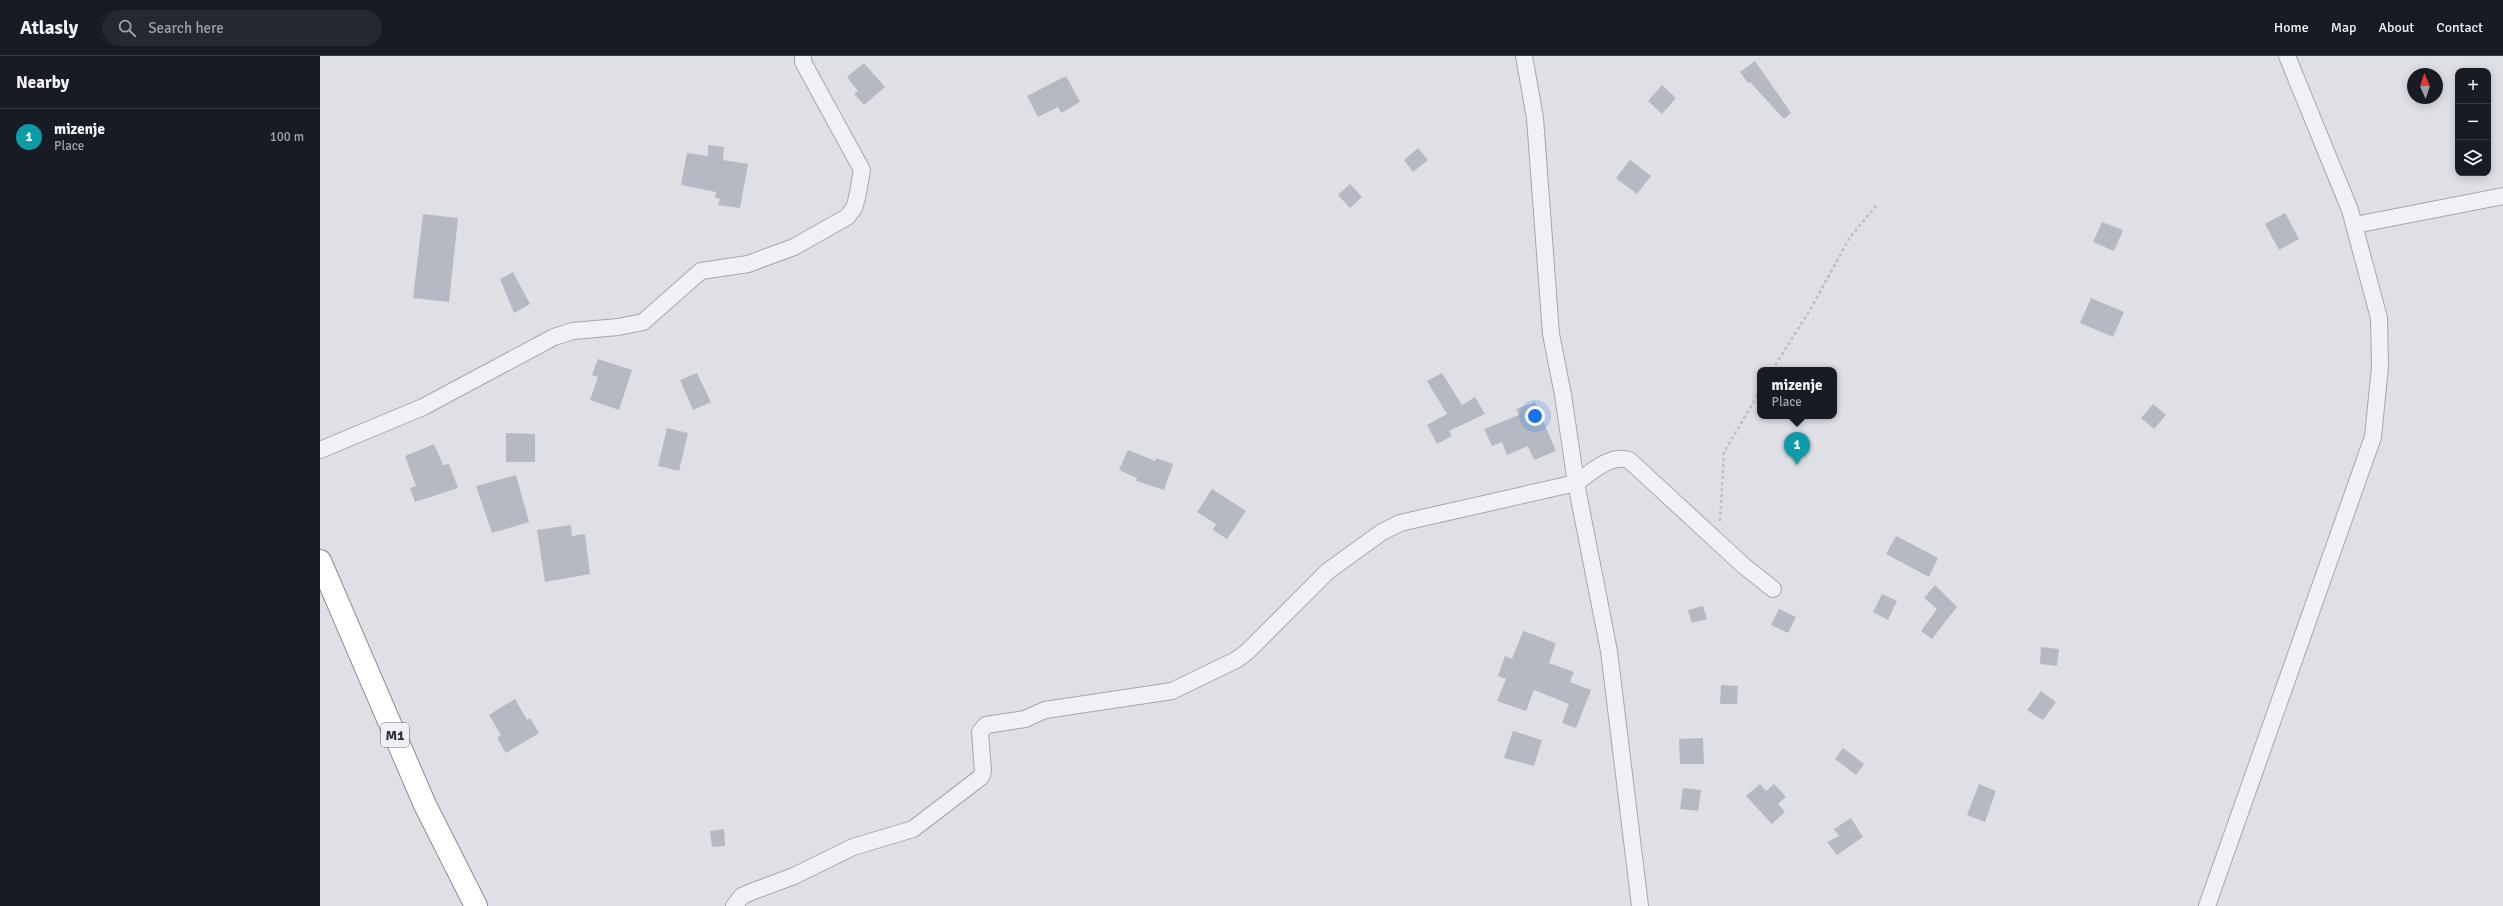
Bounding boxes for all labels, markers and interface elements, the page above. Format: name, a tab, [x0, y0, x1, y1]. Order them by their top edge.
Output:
search box	[102, 10, 382, 46]
text: Atlasly	[20, 16, 78, 40]
icon: search	[116, 17, 138, 39]
text: Search here	[148, 19, 224, 37]
text: Home	[2274, 19, 2309, 36]
text: Map	[2331, 19, 2356, 36]
text: About	[2378, 19, 2414, 36]
text: Contact	[2436, 19, 2483, 36]
north arrow	[2407, 68, 2443, 104]
map controls	[2455, 68, 2491, 176]
button: +	[2455, 68, 2491, 104]
text: Nearby	[16, 72, 69, 93]
button: −	[2455, 104, 2491, 140]
text: mizenje	[54, 120, 105, 138]
text: 1	[25, 129, 33, 145]
text: 100 m	[270, 129, 304, 145]
text: Place	[54, 138, 84, 154]
button: layers	[2455, 140, 2491, 176]
popup	[1757, 367, 1837, 419]
text: mizenje	[1772, 376, 1822, 394]
text: Place	[1772, 394, 1802, 410]
your location	[1525, 406, 1545, 426]
pin: 1	[1784, 432, 1810, 465]
road number: M1	[381, 723, 409, 747]

